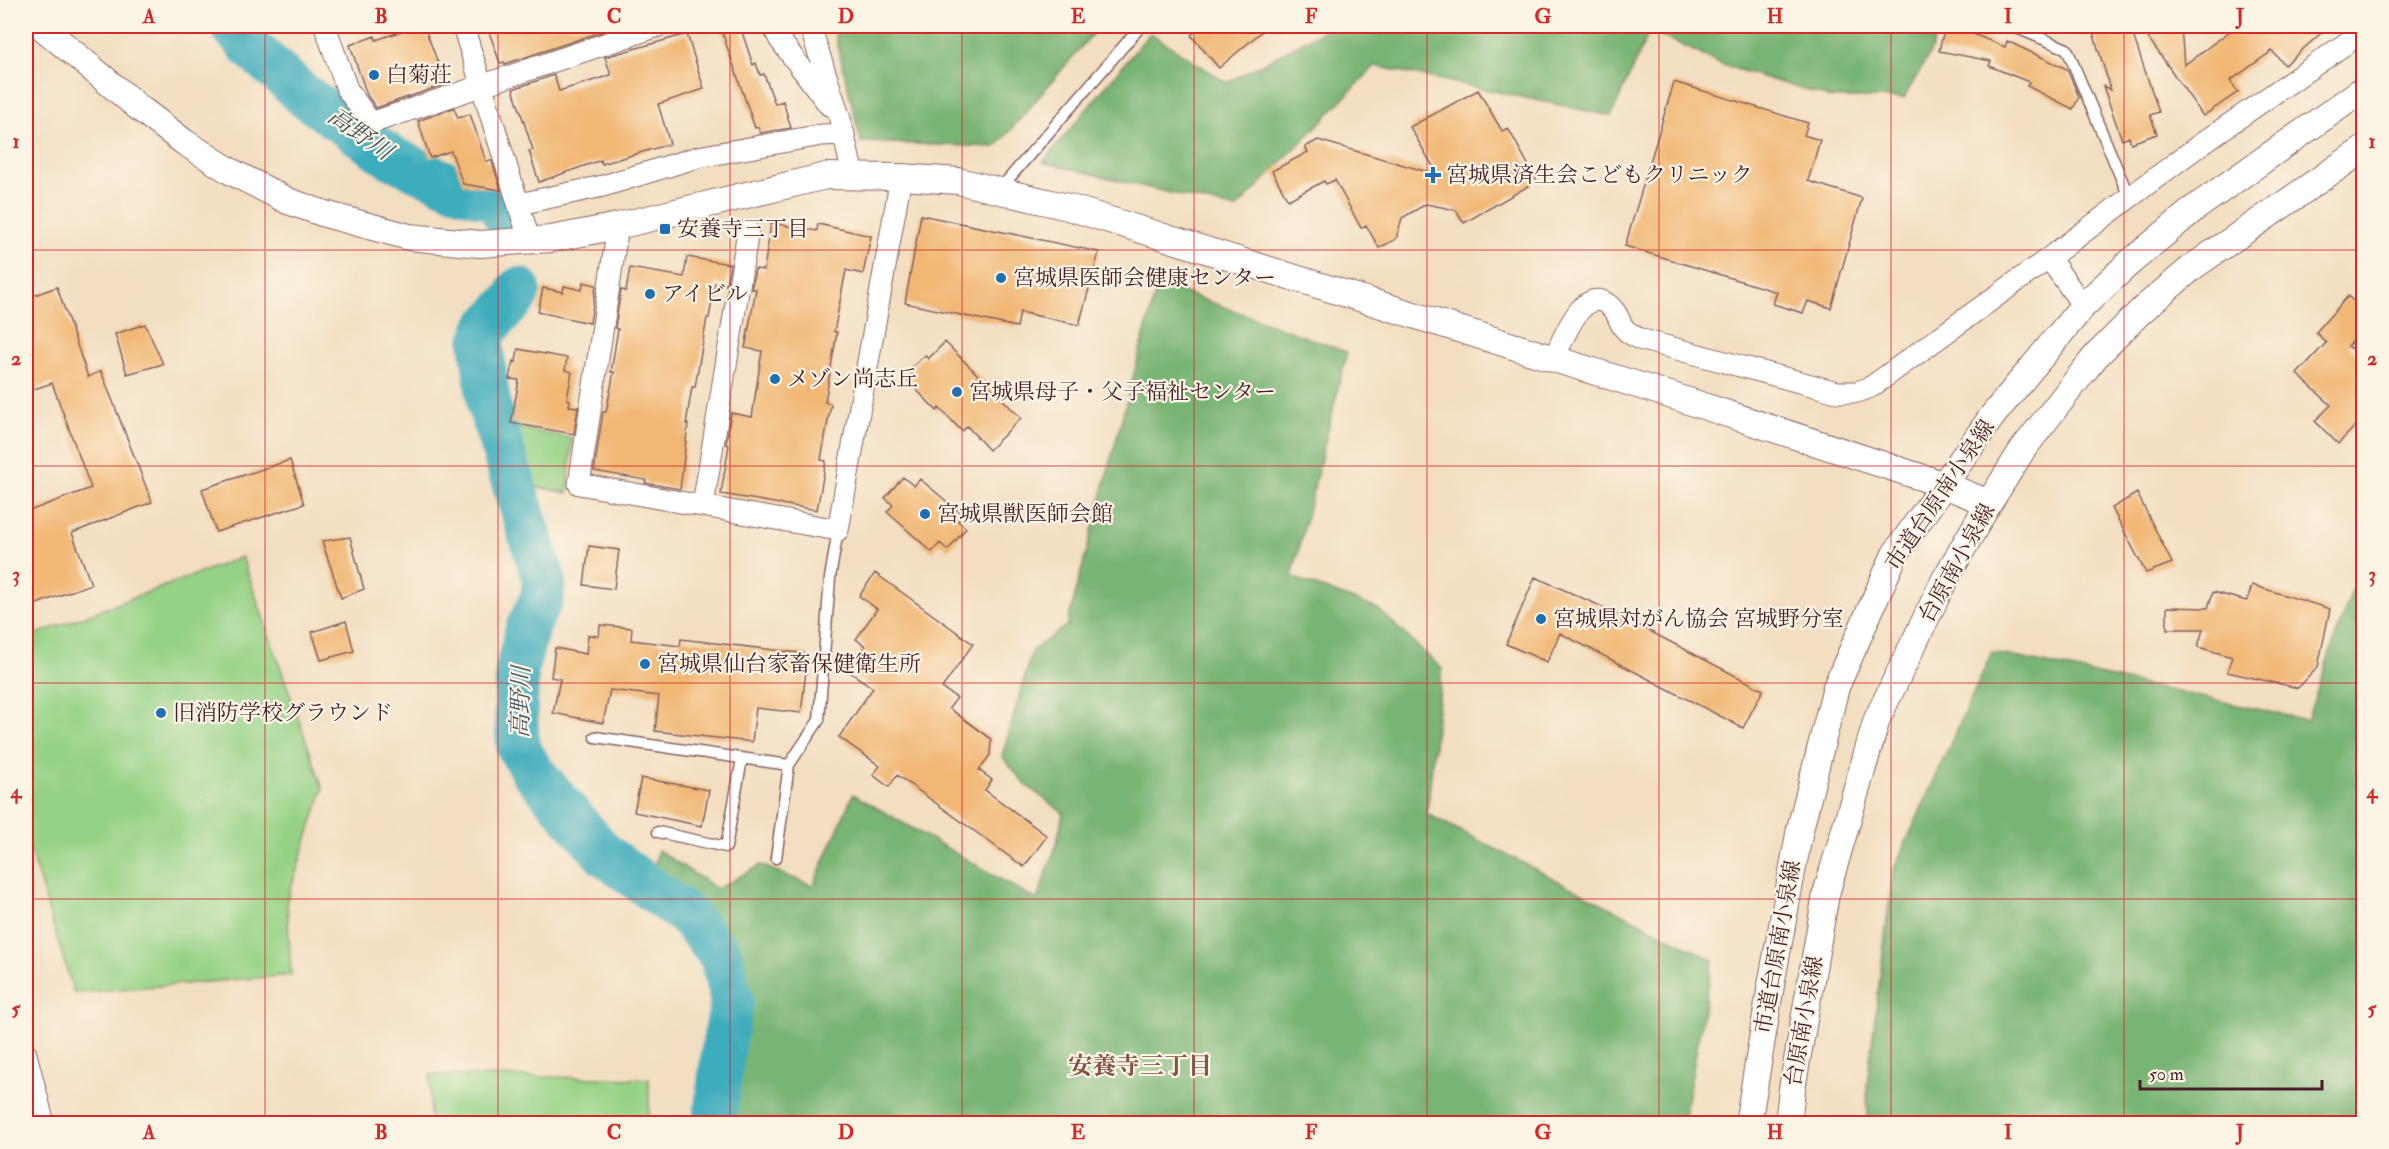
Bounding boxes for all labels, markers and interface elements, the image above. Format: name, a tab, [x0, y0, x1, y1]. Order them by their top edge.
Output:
text: A	[142, 4, 156, 29]
text: B	[374, 4, 388, 29]
text: C	[607, 4, 621, 29]
text: D	[838, 4, 854, 29]
text: E	[1071, 4, 1086, 29]
text: F	[1305, 4, 1318, 29]
text: G	[1535, 4, 1552, 29]
text: H	[1767, 4, 1783, 29]
text: I	[2004, 4, 2012, 29]
text: J	[2235, 4, 2244, 29]
place label: 白菊荘	[386, 61, 452, 89]
marker: 白菊荘	[367, 68, 381, 82]
water label: 高野川	[322, 101, 401, 169]
text: 1	[12, 129, 20, 154]
text: 1	[2368, 129, 2376, 154]
place label: 宮城県済生会こどもクリニック	[1446, 161, 1753, 189]
marker: 宮城県済生会こどもクリニック	[1424, 166, 1442, 184]
place label: 安養寺三丁目	[677, 215, 809, 243]
marker: 安養寺三丁目	[658, 222, 672, 236]
place label: 宮城県医師会健康センター	[1013, 264, 1276, 292]
marker: 宮城県医師会健康センター	[994, 271, 1008, 285]
place label: アイビル	[662, 280, 748, 308]
marker: アイビル	[643, 287, 657, 301]
text: 2	[11, 346, 21, 371]
text: 2	[2367, 346, 2377, 371]
place label: メゾン尚志丘	[787, 365, 918, 393]
marker: メゾン尚志丘	[768, 372, 782, 386]
place label: 宮城県母子・父子福祉センター	[969, 378, 1276, 406]
marker: 宮城県母子・父子福祉センター	[950, 385, 964, 399]
street label: 市道台原南小泉線	[1880, 415, 2000, 575]
street label: 台原南小泉線	[1913, 499, 2001, 627]
place label: 宮城県獣医師会館	[937, 500, 1113, 528]
marker: 宮城県獣医師会館	[918, 507, 932, 521]
text: 3	[12, 562, 20, 587]
text: 3	[2368, 562, 2376, 587]
place label: 宮城県対がん協会 宮城野分室	[1553, 605, 1844, 633]
marker: 宮城県対がん協会 宮城野分室	[1534, 612, 1548, 626]
place label: 宮城県仙台家畜保健衛生所	[657, 650, 921, 678]
marker: 宮城県仙台家畜保健衛生所	[638, 657, 652, 671]
water label: 高野川	[505, 663, 537, 738]
place label: 旧消防学校グラウンド	[173, 699, 393, 727]
marker: 旧消防学校グラウンド	[154, 706, 168, 720]
text: 4	[10, 779, 23, 804]
text: 4	[2366, 779, 2379, 804]
street label: 市道台原南小泉線	[1750, 858, 1806, 1036]
street label: 台原南小泉線	[1780, 954, 1828, 1088]
text: 5	[12, 996, 22, 1021]
text: 5	[2368, 996, 2378, 1021]
district label: 安養寺三丁目	[1068, 1051, 1212, 1082]
scale bar	[2140, 1053, 2322, 1091]
text: 50 m	[2149, 1063, 2184, 1086]
text: A	[142, 1120, 156, 1145]
text: B	[374, 1120, 388, 1145]
text: C	[607, 1120, 621, 1145]
text: D	[838, 1120, 854, 1145]
text: E	[1071, 1120, 1086, 1145]
text: F	[1305, 1120, 1318, 1145]
text: G	[1535, 1120, 1552, 1145]
text: H	[1767, 1120, 1783, 1145]
text: I	[2004, 1120, 2012, 1145]
text: J	[2235, 1120, 2244, 1145]

